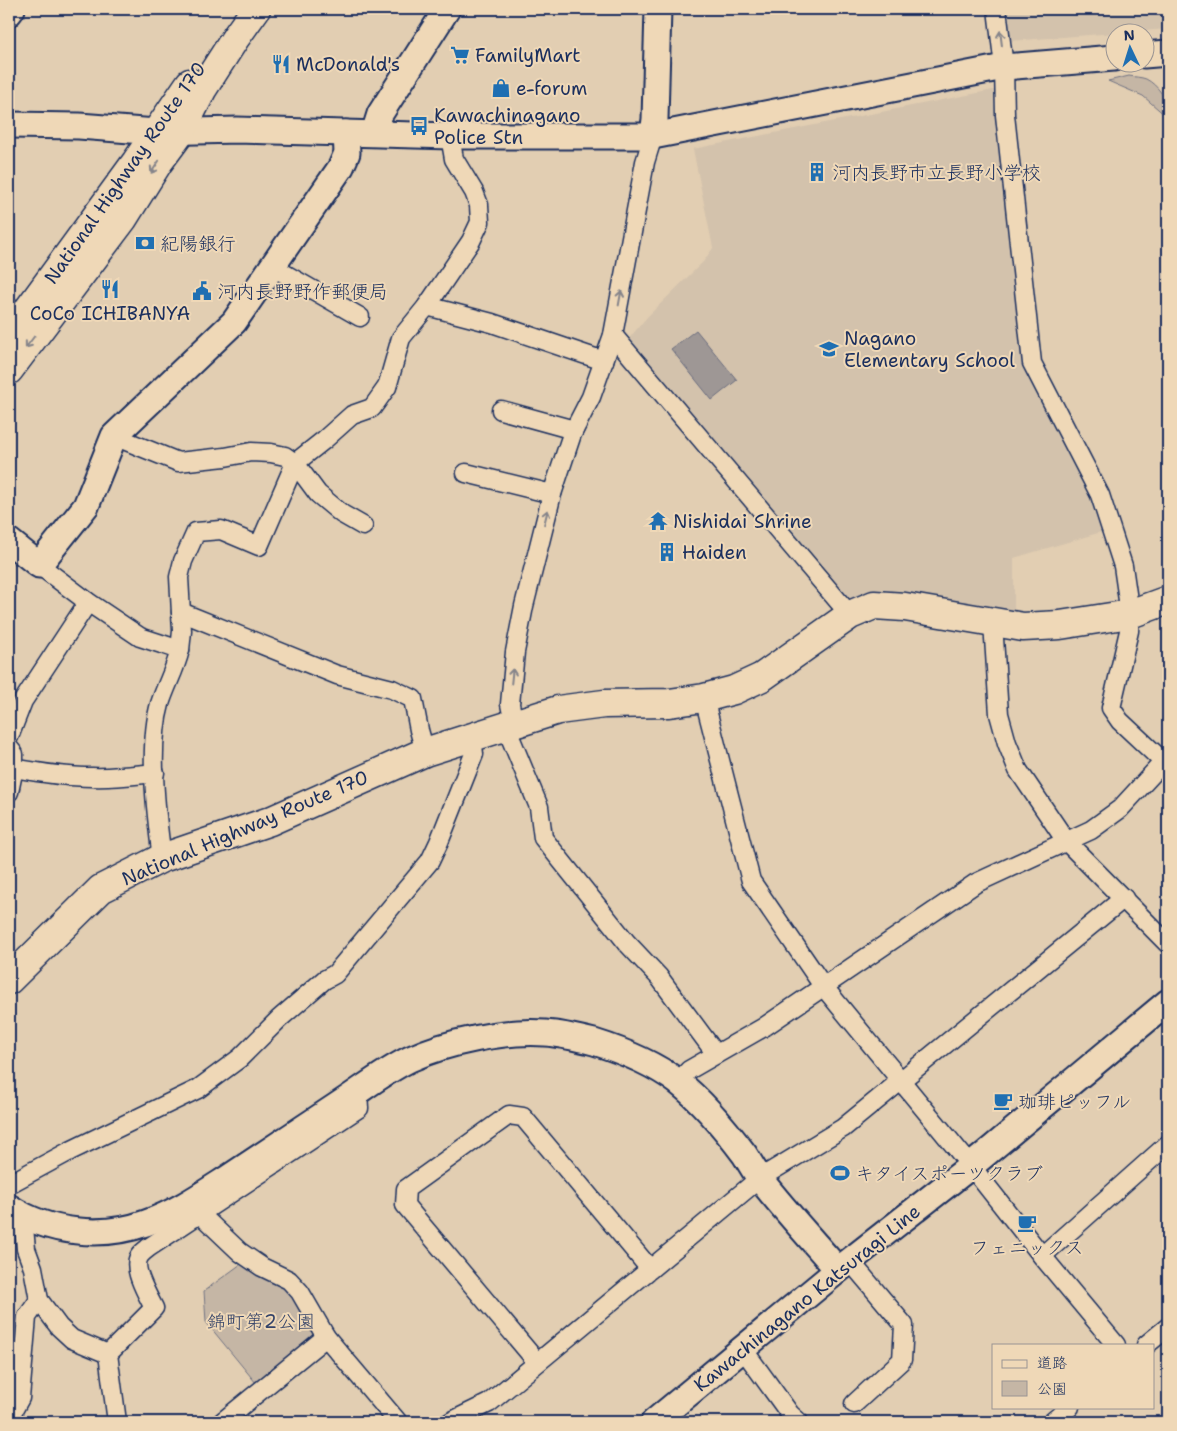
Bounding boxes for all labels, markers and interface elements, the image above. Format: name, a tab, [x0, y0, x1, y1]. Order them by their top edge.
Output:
north arrow	[1104, 22, 1154, 72]
text: N	[1123, 26, 1135, 44]
one-way arrow	[996, 30, 1006, 46]
place label: FamilyMart	[475, 43, 581, 68]
supermarket icon: FamilyMart	[449, 44, 471, 66]
place label: McDonald's	[296, 52, 400, 77]
restaurant icon: McDonald's	[270, 53, 292, 75]
street label: National Highway Route 170	[39, 57, 211, 289]
place label: e-forum	[516, 76, 587, 101]
shop icon: e-forum	[490, 77, 512, 99]
place label: Kawachinagano Police Stn	[434, 103, 581, 150]
bus stop icon: Kawachinagano Police Stn	[408, 115, 430, 137]
one-way arrow	[150, 160, 160, 174]
place label: 河内長野市立長野小学校	[832, 160, 1041, 185]
building icon: 河内長野市立長野小学校	[806, 161, 828, 183]
place label: 紀陽銀行	[160, 231, 236, 256]
bank icon: 紀陽銀行	[134, 232, 156, 254]
restaurant icon: CoCo ICHIBANYA	[99, 278, 121, 300]
place label: 河内長野野作郵便局	[217, 279, 388, 304]
public building icon: 河内長野野作郵便局	[191, 280, 213, 302]
one-way arrow	[616, 290, 625, 306]
place label: CoCo ICHIBANYA	[30, 301, 190, 326]
place label: Nagano Elementary School	[844, 326, 1015, 373]
one-way arrow	[25, 335, 35, 349]
school or university icon: Nagano Elementary School	[818, 338, 840, 360]
place label: Nishidai Shrine	[673, 509, 812, 534]
one-way arrow	[542, 510, 551, 526]
temple icon: Nishidai Shrine	[647, 510, 669, 532]
place label: Haiden	[682, 540, 747, 565]
building icon: Haiden	[656, 541, 678, 563]
one-way arrow	[507, 668, 517, 684]
street label: National Highway Route 170	[118, 765, 372, 891]
place label: 珈琲ピッフル	[1018, 1089, 1131, 1114]
cafe icon: 珈琲ピッフル	[992, 1090, 1014, 1112]
place label: キタイスポーツクラブ	[855, 1161, 1043, 1186]
sports icon: キタイスポーツクラブ	[829, 1162, 851, 1184]
street label: Kawachinagano Katsuragi Line	[689, 1199, 925, 1397]
cafe icon: フェニックス	[1016, 1212, 1038, 1234]
place label: フェニックス	[970, 1235, 1084, 1260]
park label: 錦町第2公園	[207, 1309, 315, 1334]
legend	[992, 1344, 1154, 1408]
text: 道路	[1037, 1353, 1067, 1373]
text: 公園	[1037, 1379, 1067, 1399]

